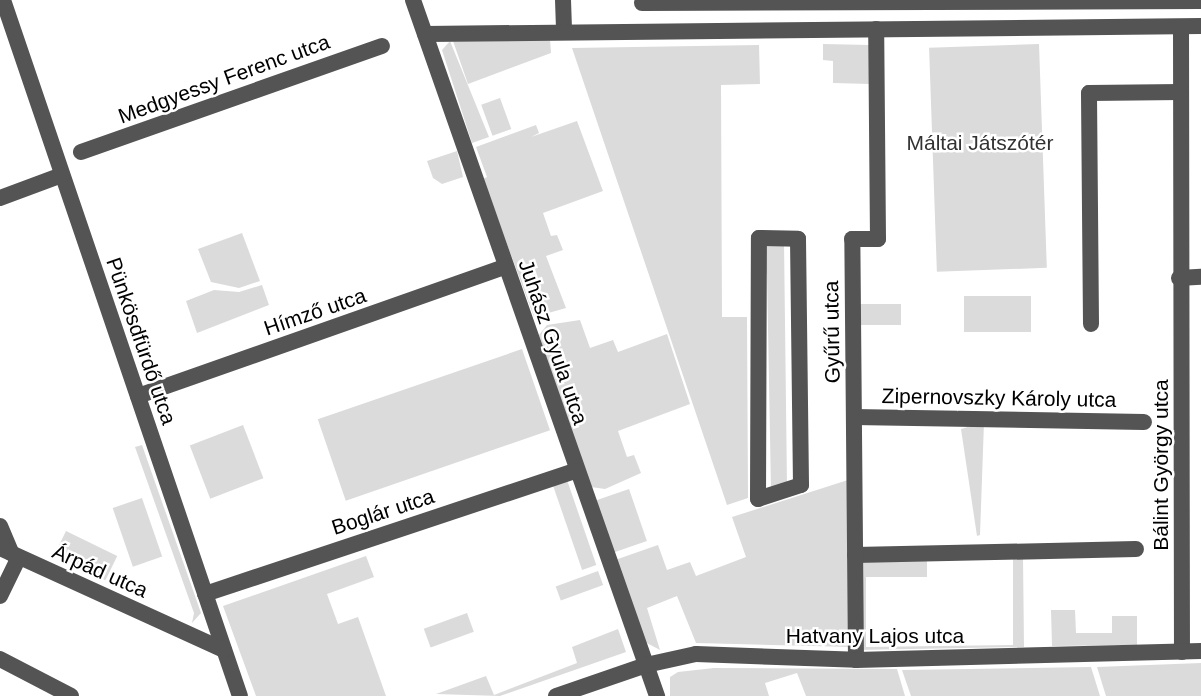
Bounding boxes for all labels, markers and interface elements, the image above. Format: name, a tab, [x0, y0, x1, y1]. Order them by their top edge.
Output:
street label: Medgyessy Ferenc utca	[115, 29, 333, 129]
park label: Máltai Játszótér	[906, 130, 1054, 156]
street label: Pünkösdfürdő utca	[101, 254, 181, 428]
street label: Juhász Gyula utca	[513, 256, 593, 428]
street label: Gyűrű utca	[819, 280, 845, 384]
street label: Hímző utca	[261, 283, 369, 341]
street label: Bálint György utca	[1148, 379, 1174, 551]
street label: Zipernovszky Károly utca	[882, 383, 1116, 413]
street label: Boglár utca	[329, 484, 437, 540]
street label: Árpád utca	[48, 539, 152, 603]
street label: Hatvany Lajos utca	[786, 623, 964, 649]

